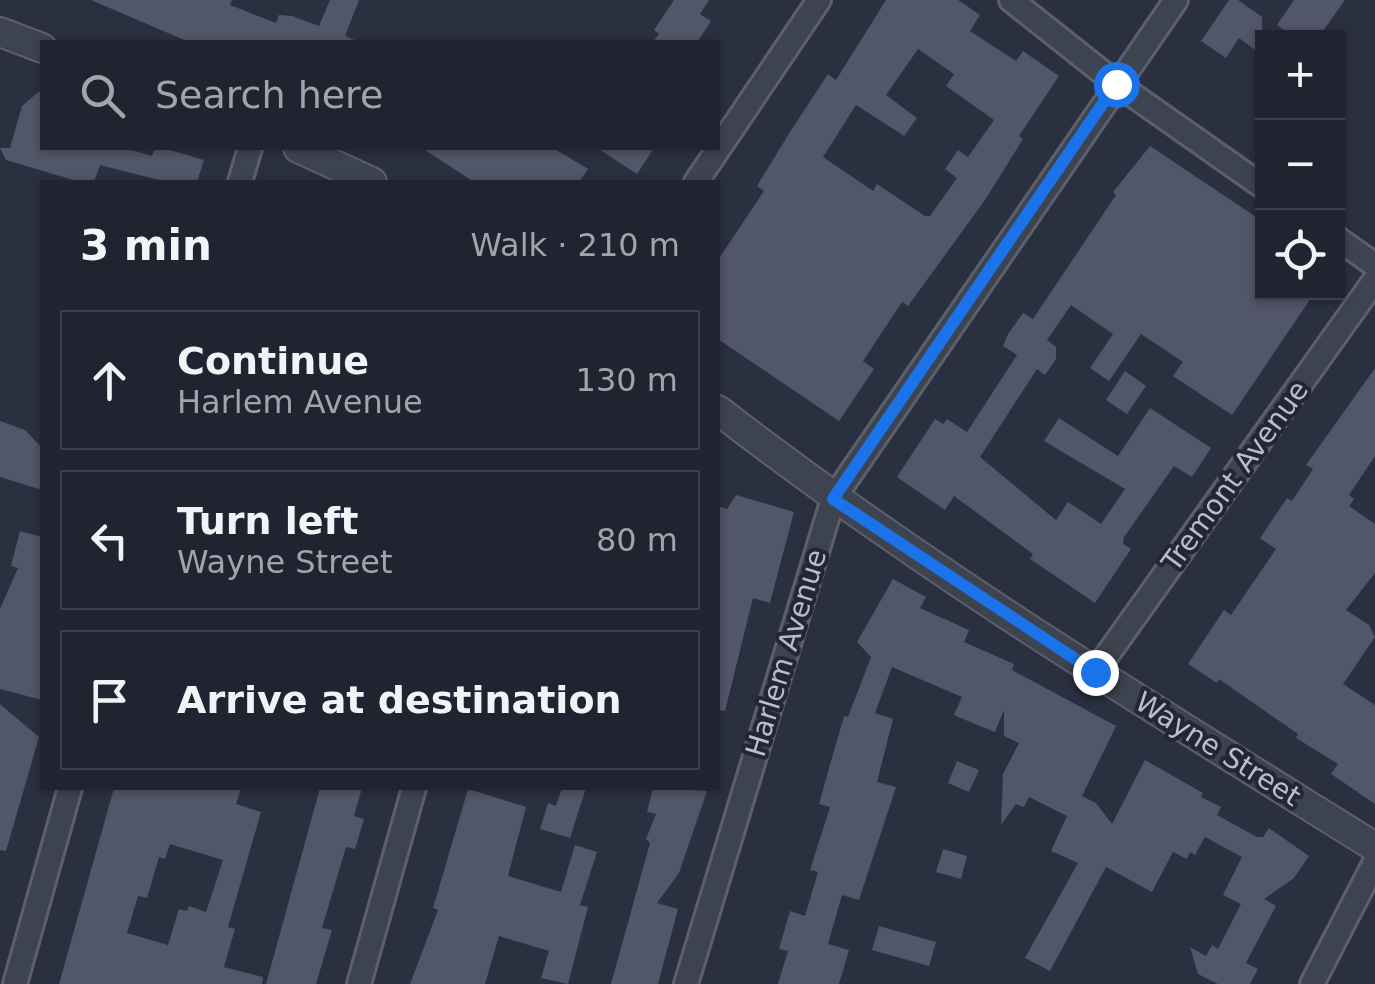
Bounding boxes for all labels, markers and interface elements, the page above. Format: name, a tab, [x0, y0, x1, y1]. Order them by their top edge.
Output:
map controls	[1255, 30, 1345, 300]
button: +	[1255, 30, 1345, 120]
search box	[40, 40, 720, 150]
route start	[1094, 62, 1140, 108]
icon: search	[75, 68, 130, 123]
text: Search here	[155, 73, 383, 117]
button: −	[1255, 120, 1345, 210]
button: locate	[1255, 210, 1345, 300]
text: 3 min	[80, 221, 212, 270]
text: Walk · 210 m	[470, 226, 680, 264]
text: Continue	[177, 339, 369, 383]
icon: ahead	[82, 353, 137, 408]
text: 130 m	[576, 361, 678, 399]
street label: Tremont Avenue	[1154, 374, 1315, 578]
text: Harlem Avenue	[177, 383, 423, 421]
text: Turn left	[177, 499, 358, 543]
icon: left	[82, 513, 137, 568]
text: 80 m	[596, 521, 678, 559]
text: Wayne Street	[177, 543, 393, 581]
street label: Harlem Avenue	[739, 545, 833, 761]
route end	[1073, 650, 1119, 696]
icon: arrive	[82, 673, 137, 728]
text: Arrive at destination	[177, 678, 622, 722]
street label: Wayne Street	[1129, 685, 1307, 813]

